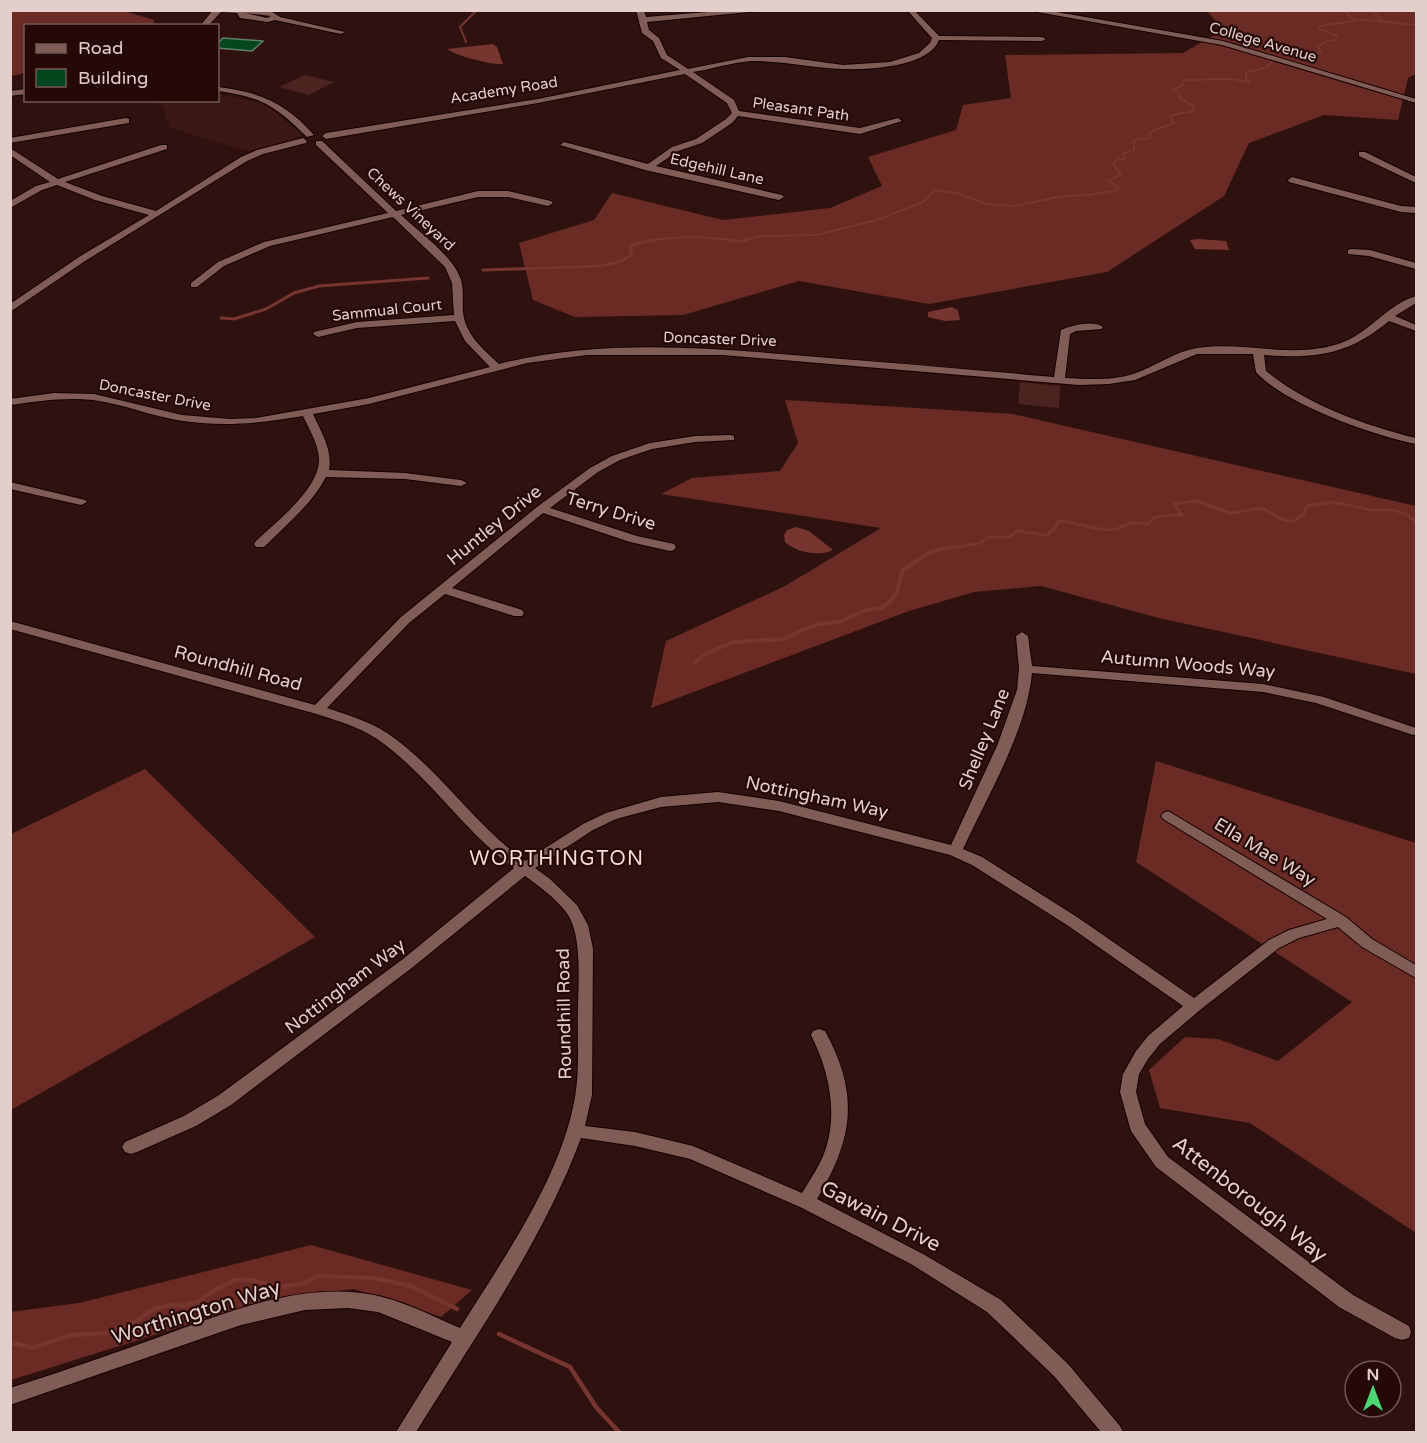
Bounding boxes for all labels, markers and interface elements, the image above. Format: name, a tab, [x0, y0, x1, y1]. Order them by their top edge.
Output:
street label: College Avenue	[1207, 18, 1319, 66]
legend	[24, 24, 219, 102]
text: Road	[78, 37, 123, 59]
text: Building	[78, 67, 148, 89]
street label: Academy Road	[449, 73, 559, 107]
street label: Pleasant Path	[751, 93, 851, 125]
street label: Edgehill Lane	[668, 149, 766, 189]
street label: Chews Vineyard	[363, 164, 459, 254]
street label: Sammual Court	[331, 295, 443, 325]
street label: Doncaster Drive	[663, 328, 777, 350]
street label: Doncaster Drive	[98, 375, 212, 415]
street label: Huntley Drive	[442, 480, 546, 570]
street label: Terry Drive	[564, 487, 658, 535]
street label: Roundhill Road	[172, 640, 304, 696]
street label: Autumn Woods Way	[1100, 645, 1277, 683]
street label: Shelley Lane	[954, 685, 1014, 793]
street label: Nottingham Way	[744, 771, 891, 823]
street label: Ella Mae Way	[1210, 813, 1320, 891]
district label: WORTHINGTON	[469, 847, 645, 871]
street label: Nottingham Way	[280, 933, 410, 1038]
street label: Roundhill Road	[552, 948, 576, 1080]
street label: Attenborough Way	[1167, 1131, 1332, 1268]
street label: Gawain Drive	[817, 1176, 945, 1257]
street label: Worthington Way	[109, 1275, 284, 1350]
north arrow	[1343, 1359, 1403, 1419]
text: N	[1367, 1365, 1379, 1385]

